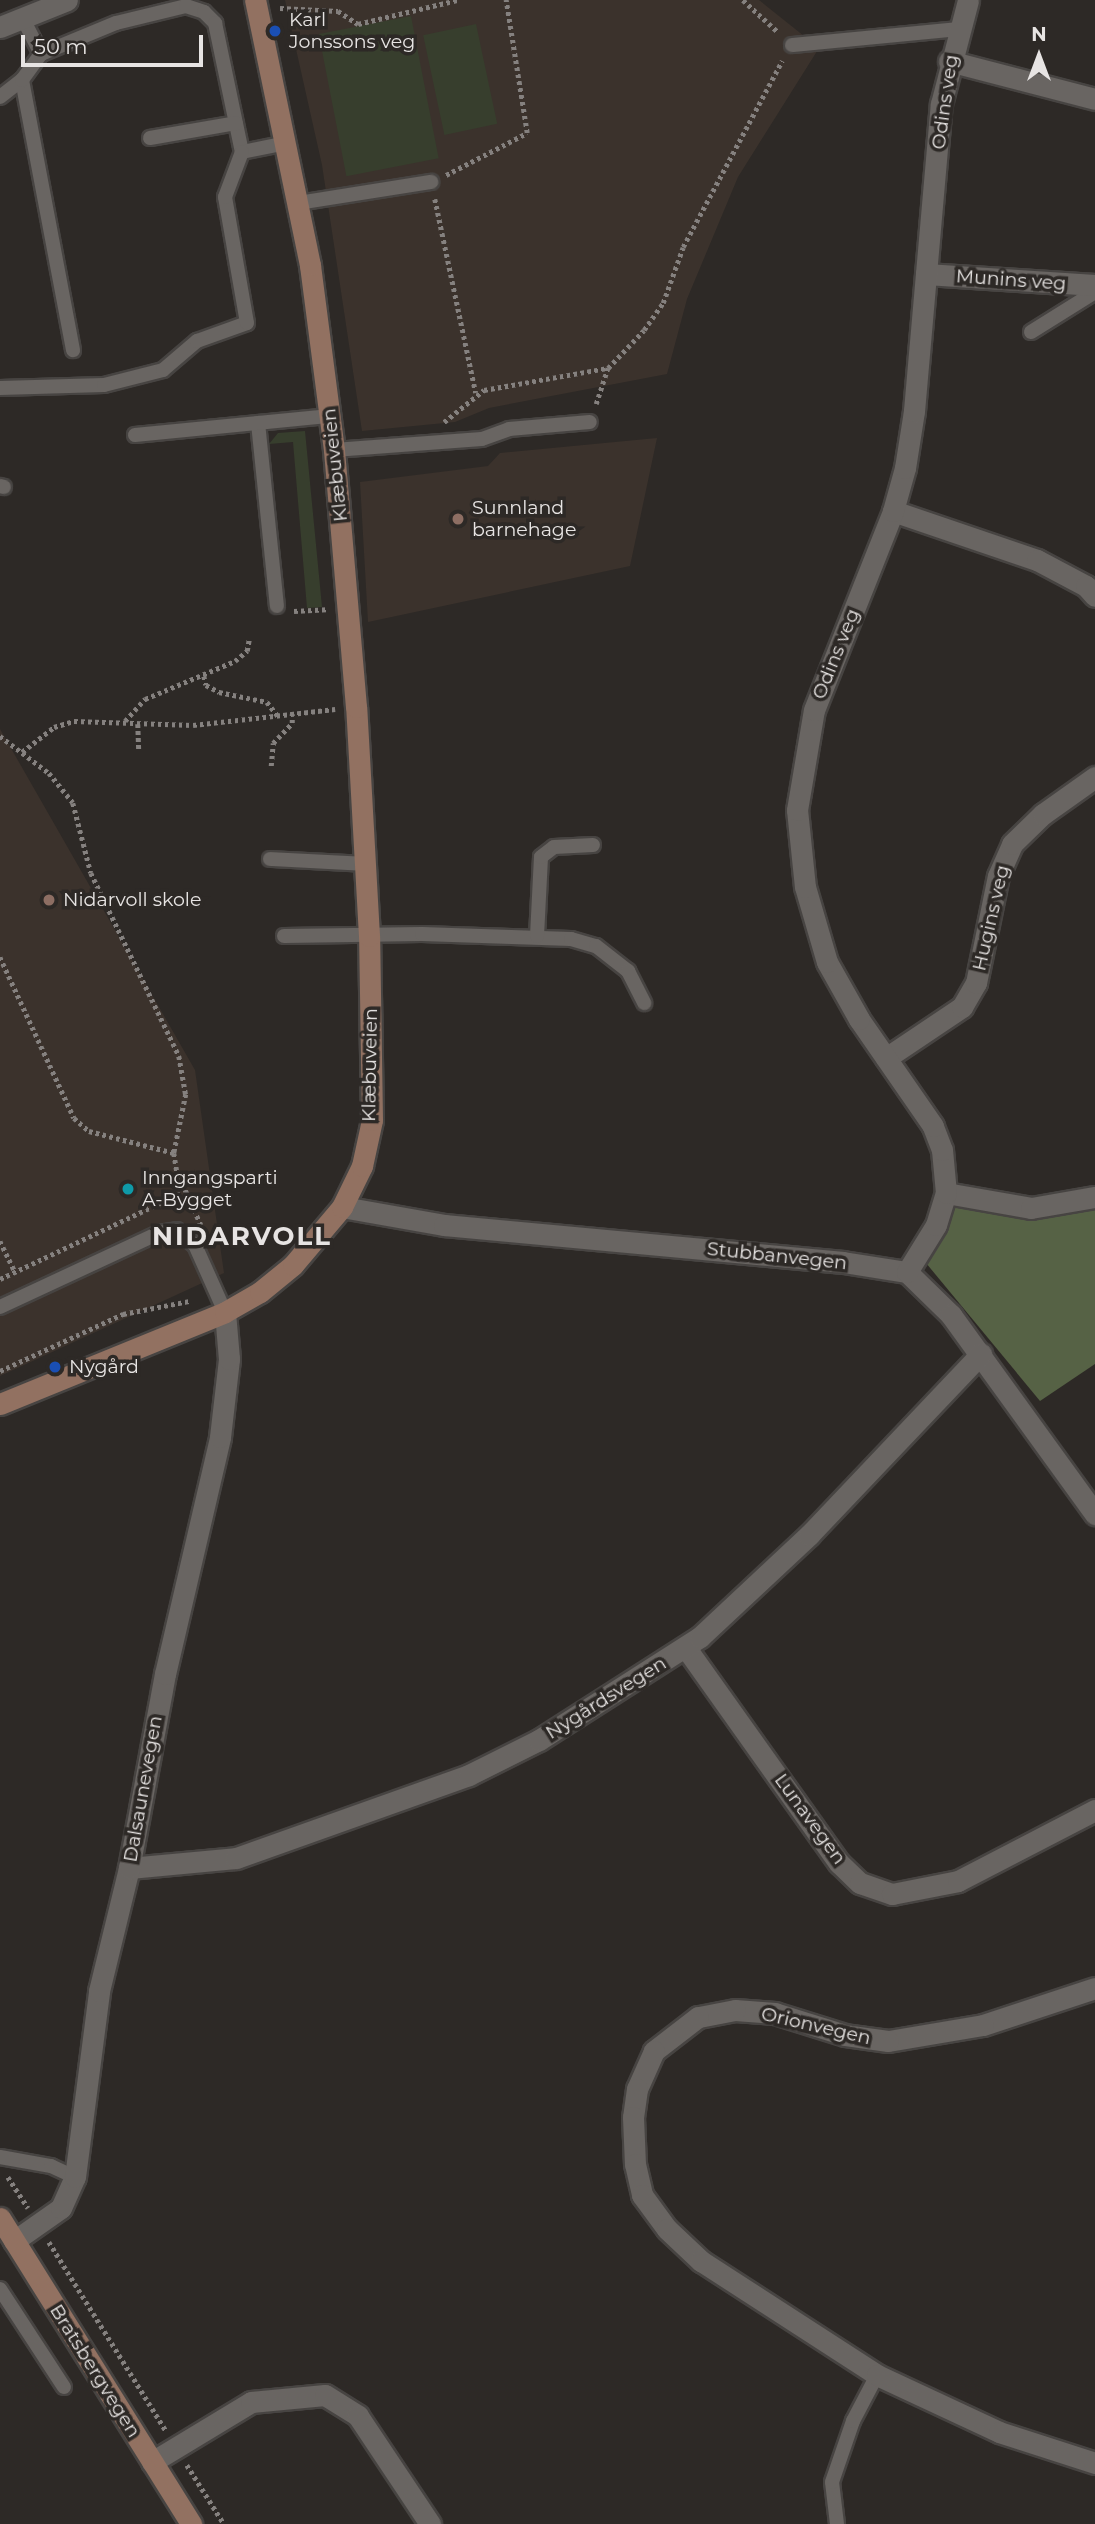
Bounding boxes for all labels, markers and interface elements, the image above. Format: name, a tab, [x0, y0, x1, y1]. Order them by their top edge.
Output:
place label: Karl Jonssons veg	[289, 9, 415, 53]
scale bar	[24, 21, 206, 65]
north arrow	[1004, 21, 1074, 91]
marker: Karl Jonssons veg	[267, 23, 283, 39]
text: N	[1031, 23, 1047, 46]
text: 50 m	[34, 34, 88, 59]
street label: Odins veg	[927, 53, 963, 151]
street label: Munins veg	[955, 265, 1067, 295]
street label: Klæbuveien	[318, 407, 352, 523]
place label: Sunnland barnehage	[472, 497, 576, 541]
marker: Sunnland barnehage	[450, 511, 466, 527]
street label: Odins veg	[808, 605, 864, 703]
street label: Hugins veg	[968, 863, 1014, 973]
place label: Nidarvoll skole	[63, 889, 201, 911]
marker: Nidarvoll skole	[41, 892, 57, 908]
street label: Klæbuveien	[358, 1008, 382, 1122]
place label: Inngangsparti A-Bygget	[142, 1167, 278, 1211]
marker: Inngangsparti A-Bygget	[120, 1181, 136, 1197]
district label: NIDARVOLL	[153, 1221, 331, 1253]
street label: Stubbanvegen	[706, 1237, 848, 1275]
place label: Nygård	[69, 1356, 139, 1378]
marker: Nygård	[47, 1359, 63, 1375]
street label: Nygårdsvegen	[542, 1652, 670, 1744]
street label: Dalsaunevegen	[119, 1714, 167, 1864]
street label: Lunavegen	[769, 1769, 851, 1869]
street label: Orionvegen	[759, 2002, 873, 2050]
street label: Bratsbergvegen	[45, 2300, 145, 2442]

